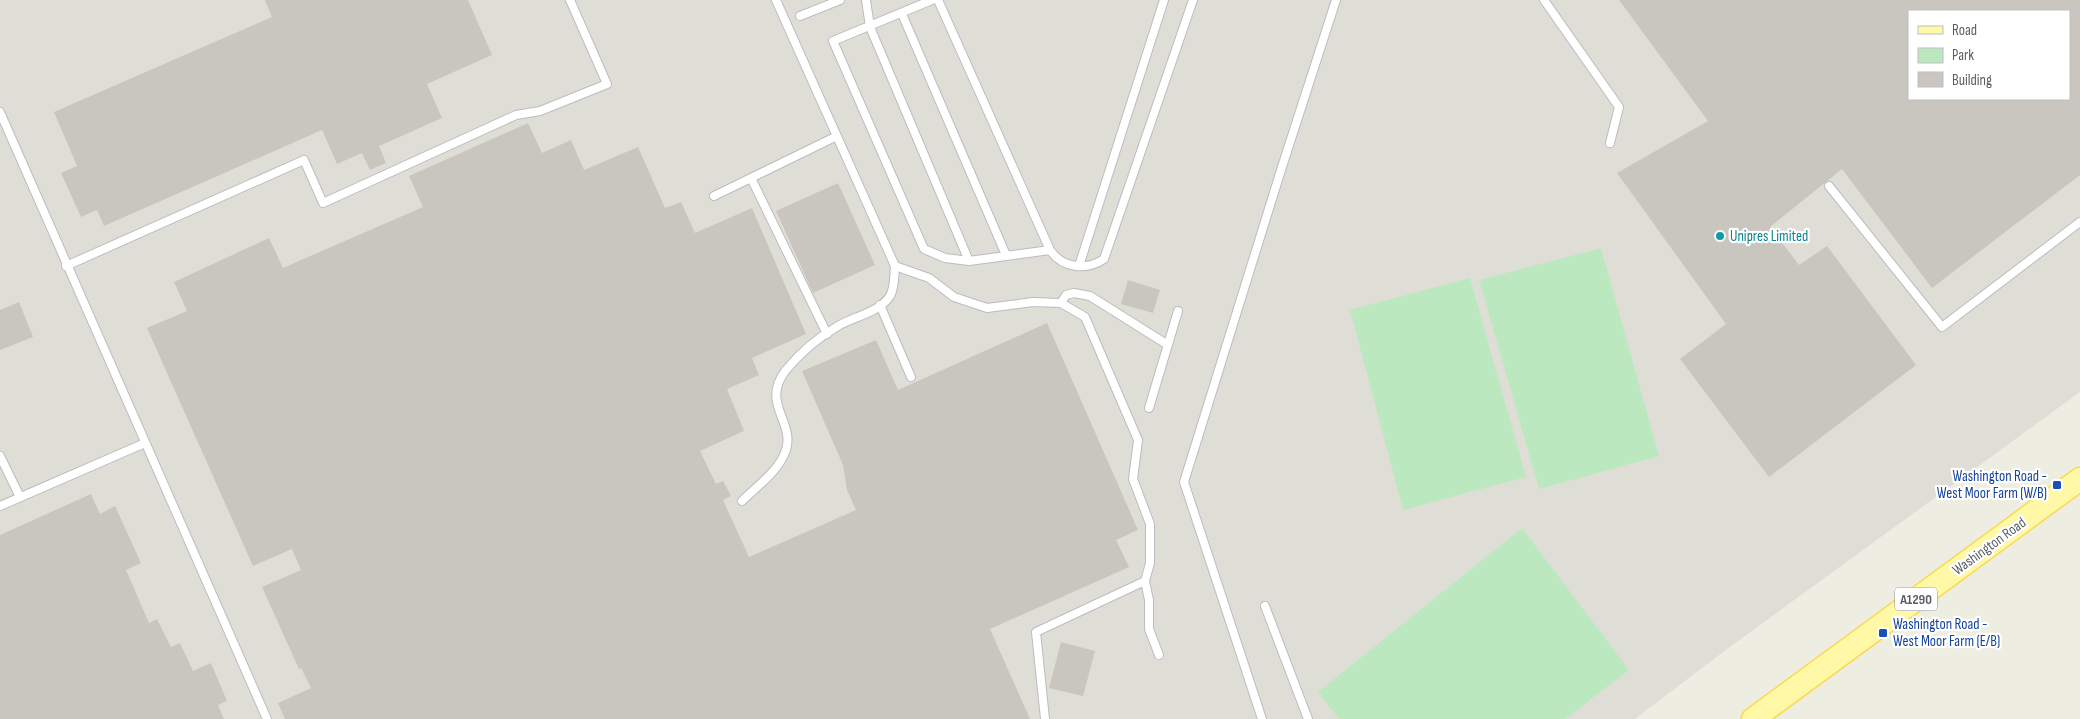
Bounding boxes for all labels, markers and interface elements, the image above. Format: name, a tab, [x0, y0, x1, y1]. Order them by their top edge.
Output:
legend	[1908, 10, 2070, 100]
text: Road	[1952, 21, 1977, 40]
text: Park	[1952, 46, 1974, 65]
text: Building	[1952, 71, 1992, 90]
place label: Unipres Limited	[1730, 227, 1808, 246]
marker: Unipres Limited	[1714, 230, 1726, 242]
place label: Washington Road - West Moor Farm (W/B)	[1937, 467, 2047, 503]
marker: Washington Road - West Moor Farm (W/B)	[2051, 479, 2063, 491]
street label: Washington Road	[1949, 513, 2030, 580]
road number: A1290	[1895, 588, 1937, 610]
place label: Washington Road - West Moor Farm (E/B)	[1893, 615, 2000, 651]
marker: Washington Road - West Moor Farm (E/B)	[1877, 627, 1889, 639]

